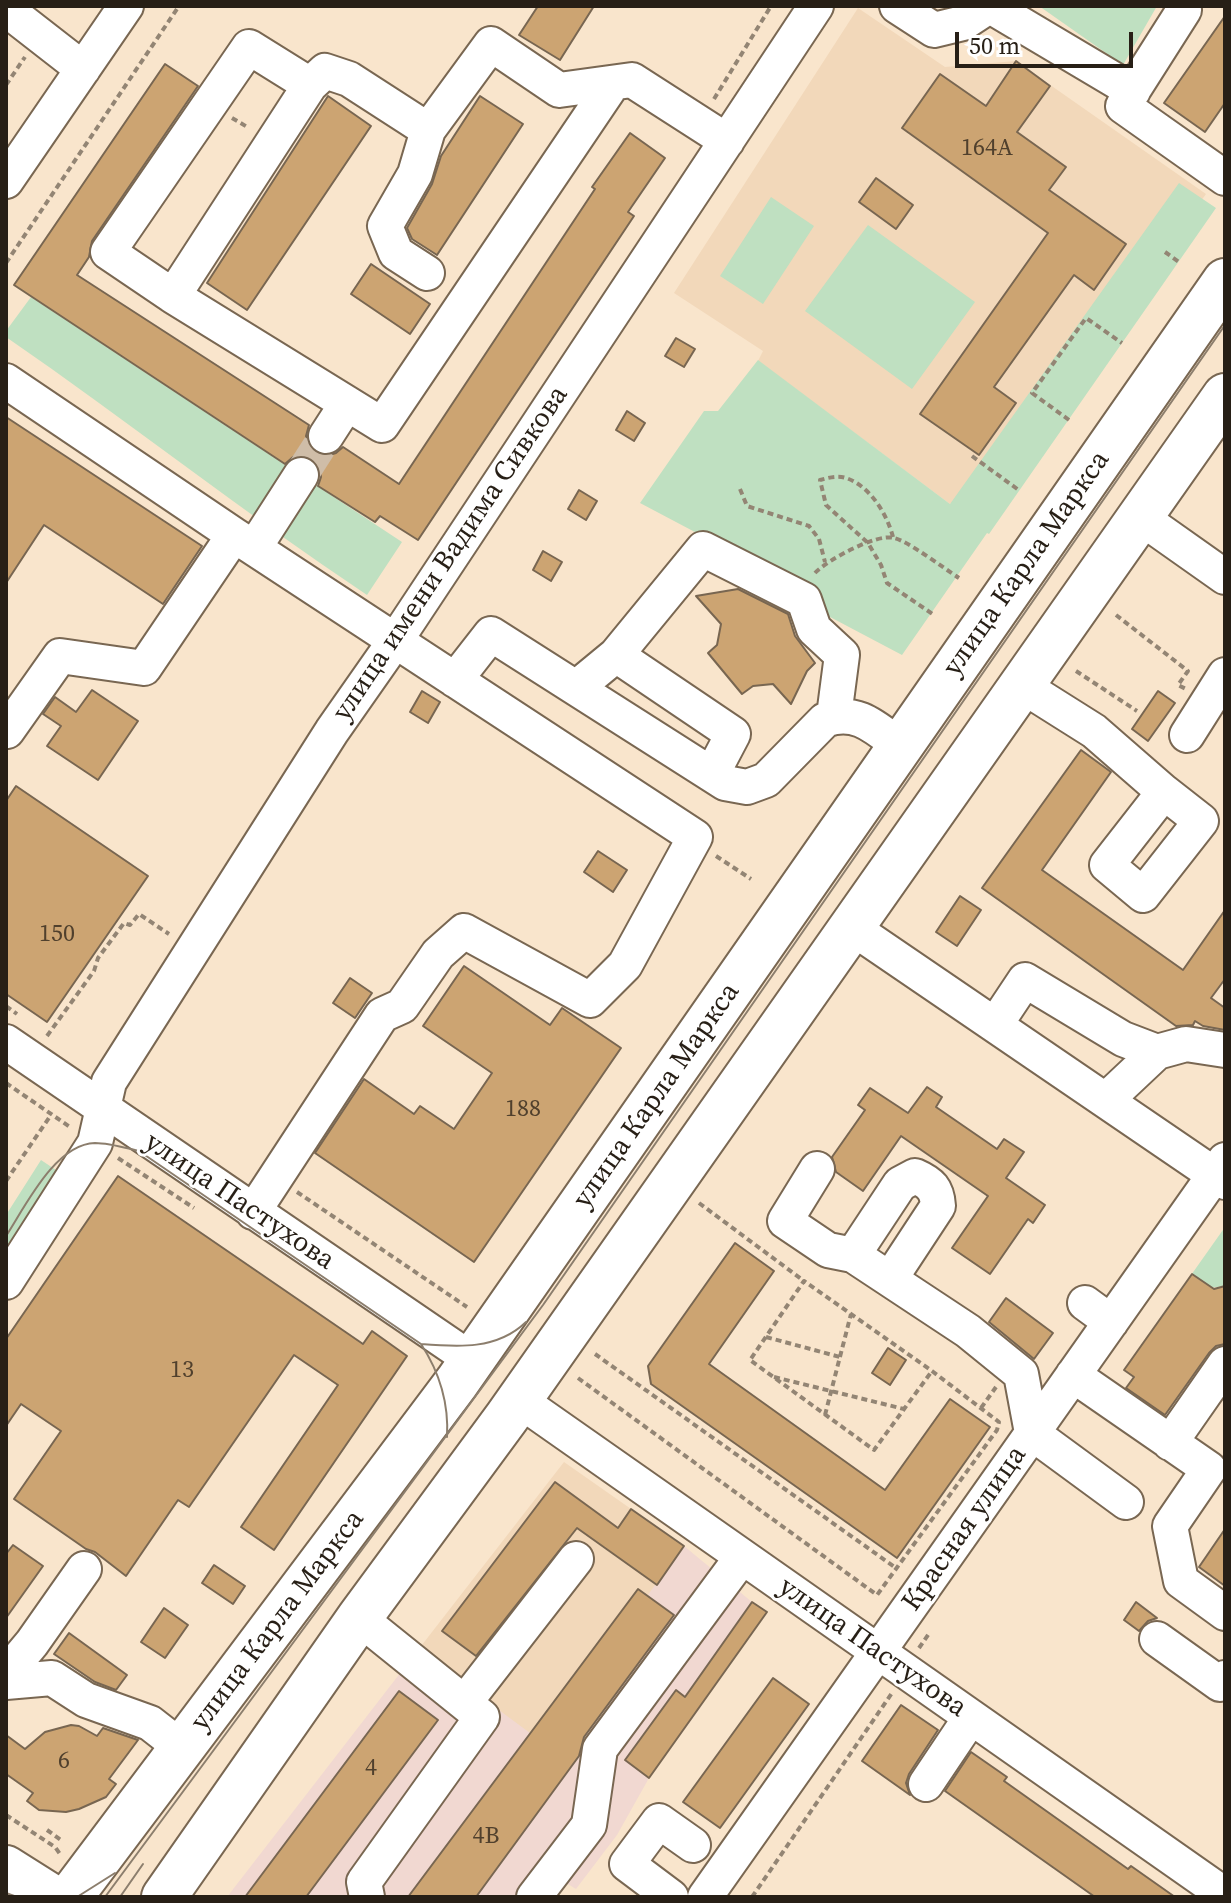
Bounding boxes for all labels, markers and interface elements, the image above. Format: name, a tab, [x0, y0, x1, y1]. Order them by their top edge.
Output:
scale bar	[959, 16, 1137, 66]
text: 50 m	[969, 29, 1020, 62]
house number: 164А	[961, 135, 1013, 163]
street label: улица имени Вадима Сивкова	[326, 380, 576, 728]
street label: улица Карла Маркса	[937, 445, 1117, 683]
house number: 150	[39, 921, 75, 949]
street label: улица Карла Маркса	[567, 977, 747, 1215]
house number: 188	[505, 1096, 541, 1124]
street label: улица Пастухова	[138, 1126, 340, 1278]
house number: 13	[170, 1357, 194, 1385]
street label: Красная улица	[896, 1440, 1034, 1618]
street label: улица Карла Маркса	[184, 1504, 372, 1738]
street label: улица Пастухова	[771, 1571, 973, 1725]
house number: 6	[58, 1748, 70, 1776]
house number: 4	[365, 1755, 377, 1783]
house number: 4В	[472, 1823, 500, 1851]

